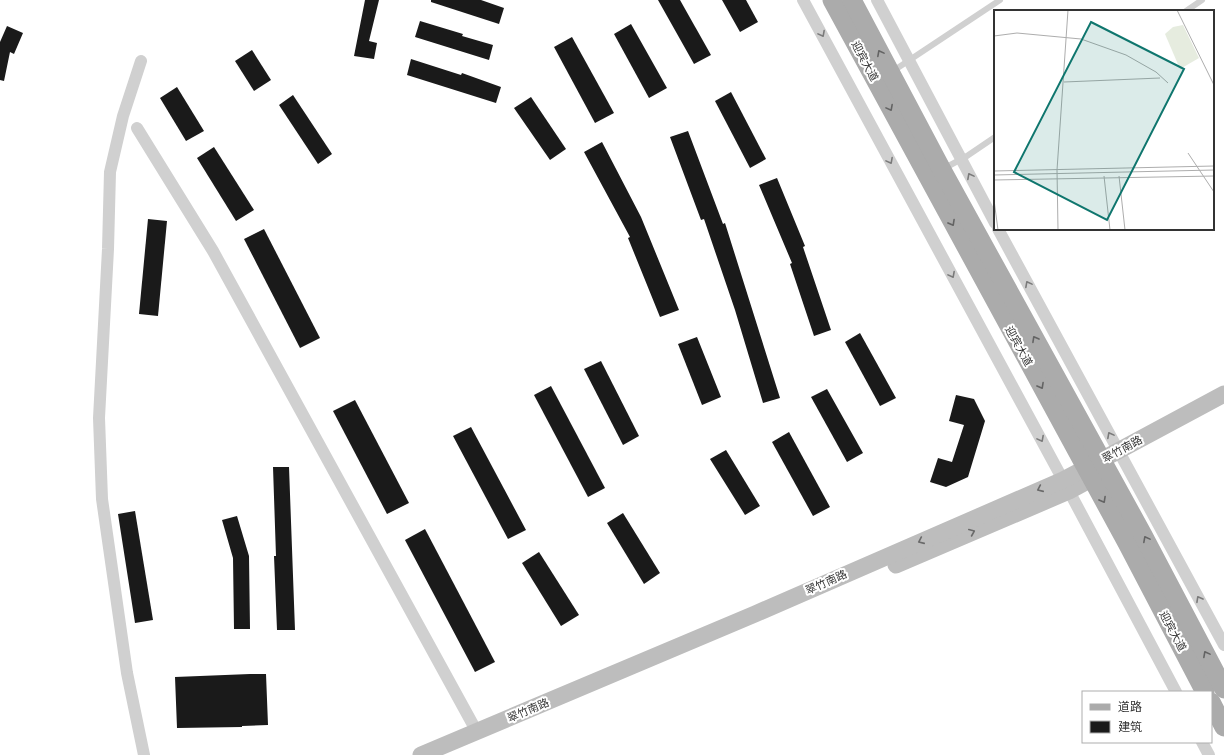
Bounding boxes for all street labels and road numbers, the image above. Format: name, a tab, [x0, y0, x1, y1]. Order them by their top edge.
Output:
street label: 迎宾大道	[848, 38, 882, 84]
street label: 迎宾大道	[1002, 323, 1036, 369]
street label: 翠竹南路	[1099, 432, 1145, 466]
street label: 翠竹南路	[803, 567, 849, 597]
street label: 迎宾大道	[1156, 608, 1190, 654]
street label: 翠竹南路	[505, 695, 551, 725]

